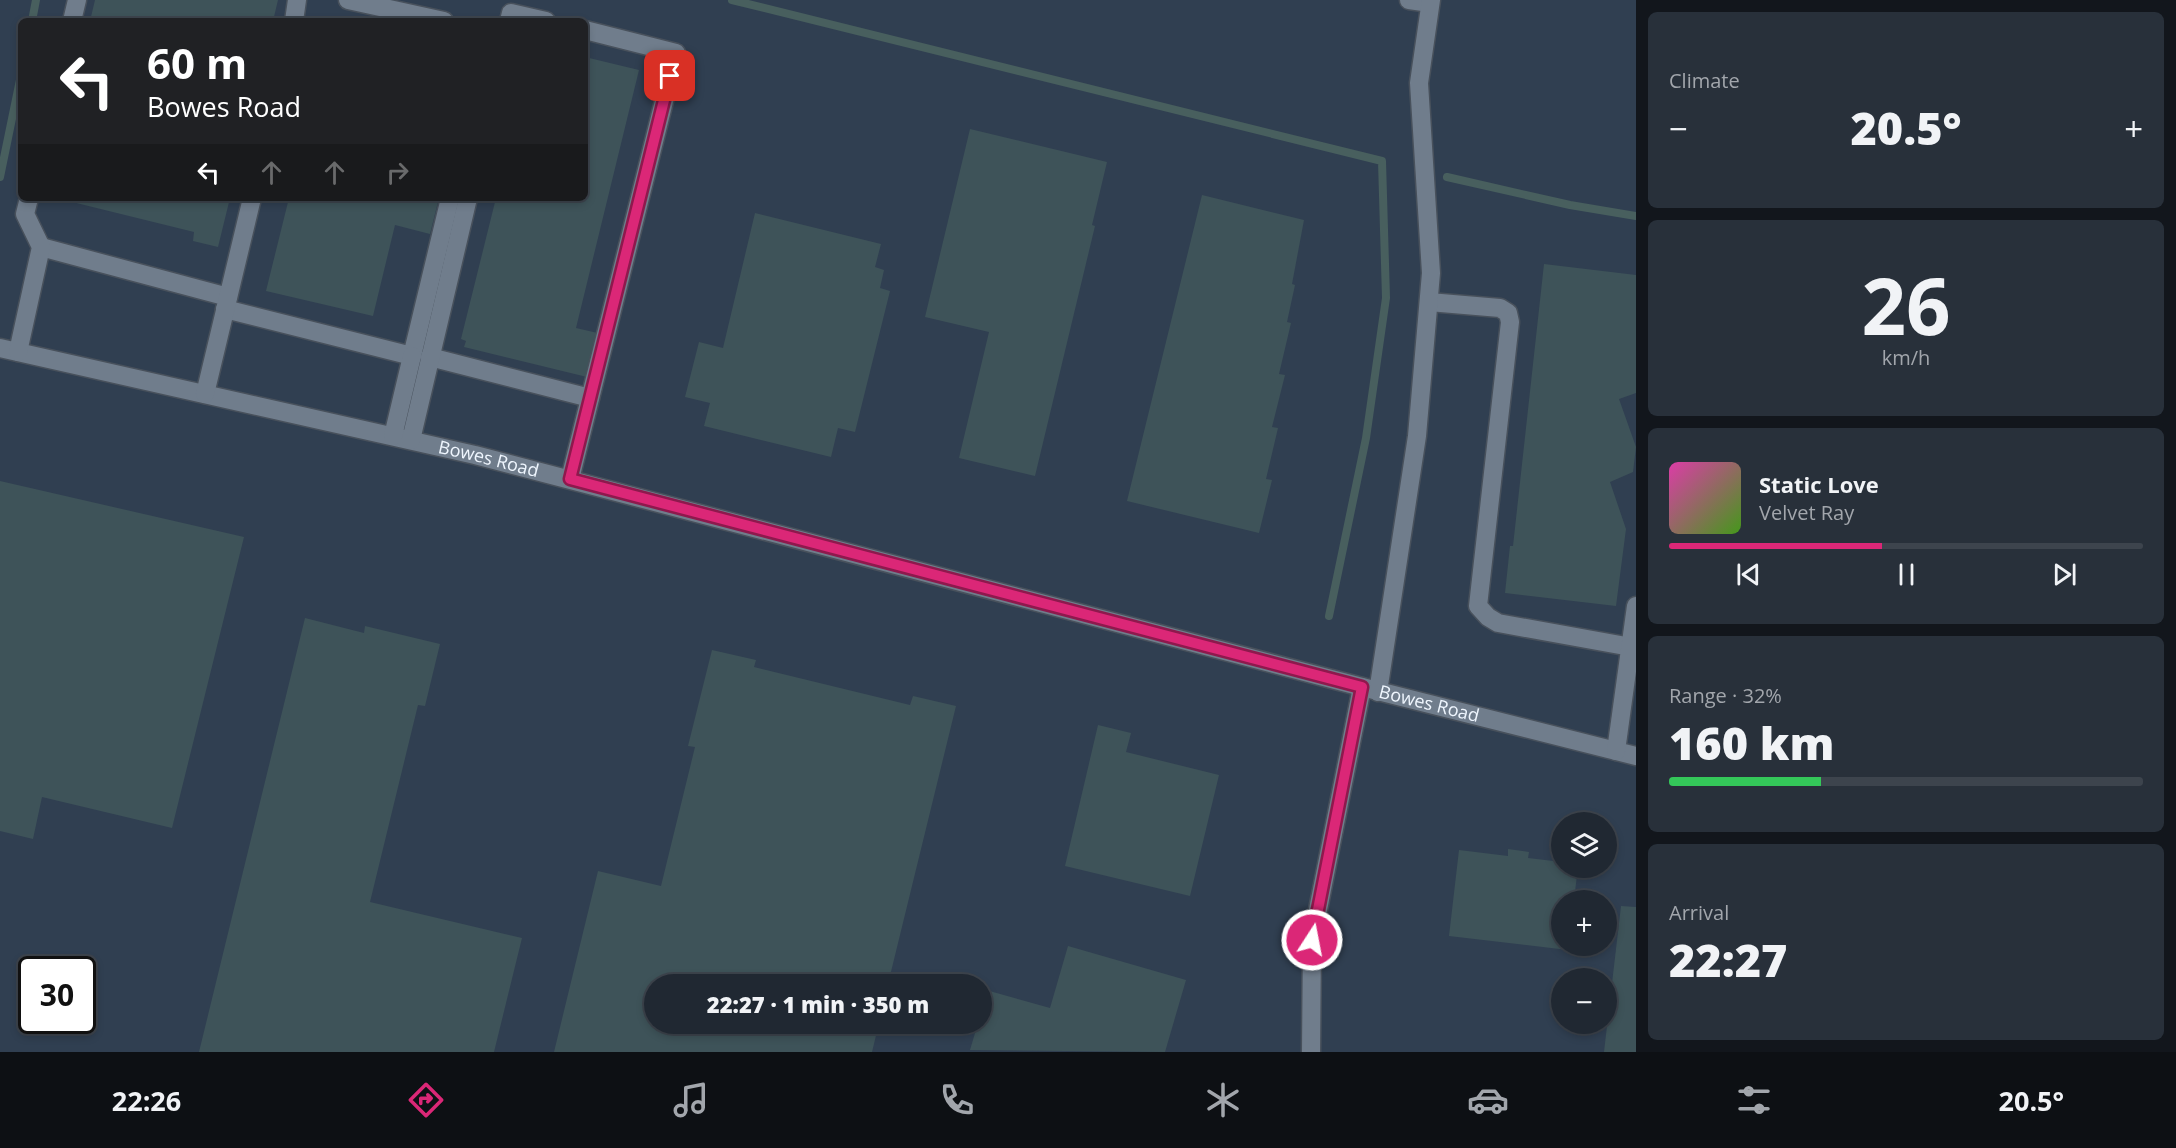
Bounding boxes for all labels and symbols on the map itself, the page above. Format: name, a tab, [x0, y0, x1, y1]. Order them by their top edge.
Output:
pin	[644, 50, 695, 101]
street label: Bowes Road	[436, 434, 542, 482]
street label: Bowes Road	[1377, 679, 1482, 727]
position arrow	[1280, 908, 1344, 972]
speed limit sign: 30	[18, 956, 96, 1034]

